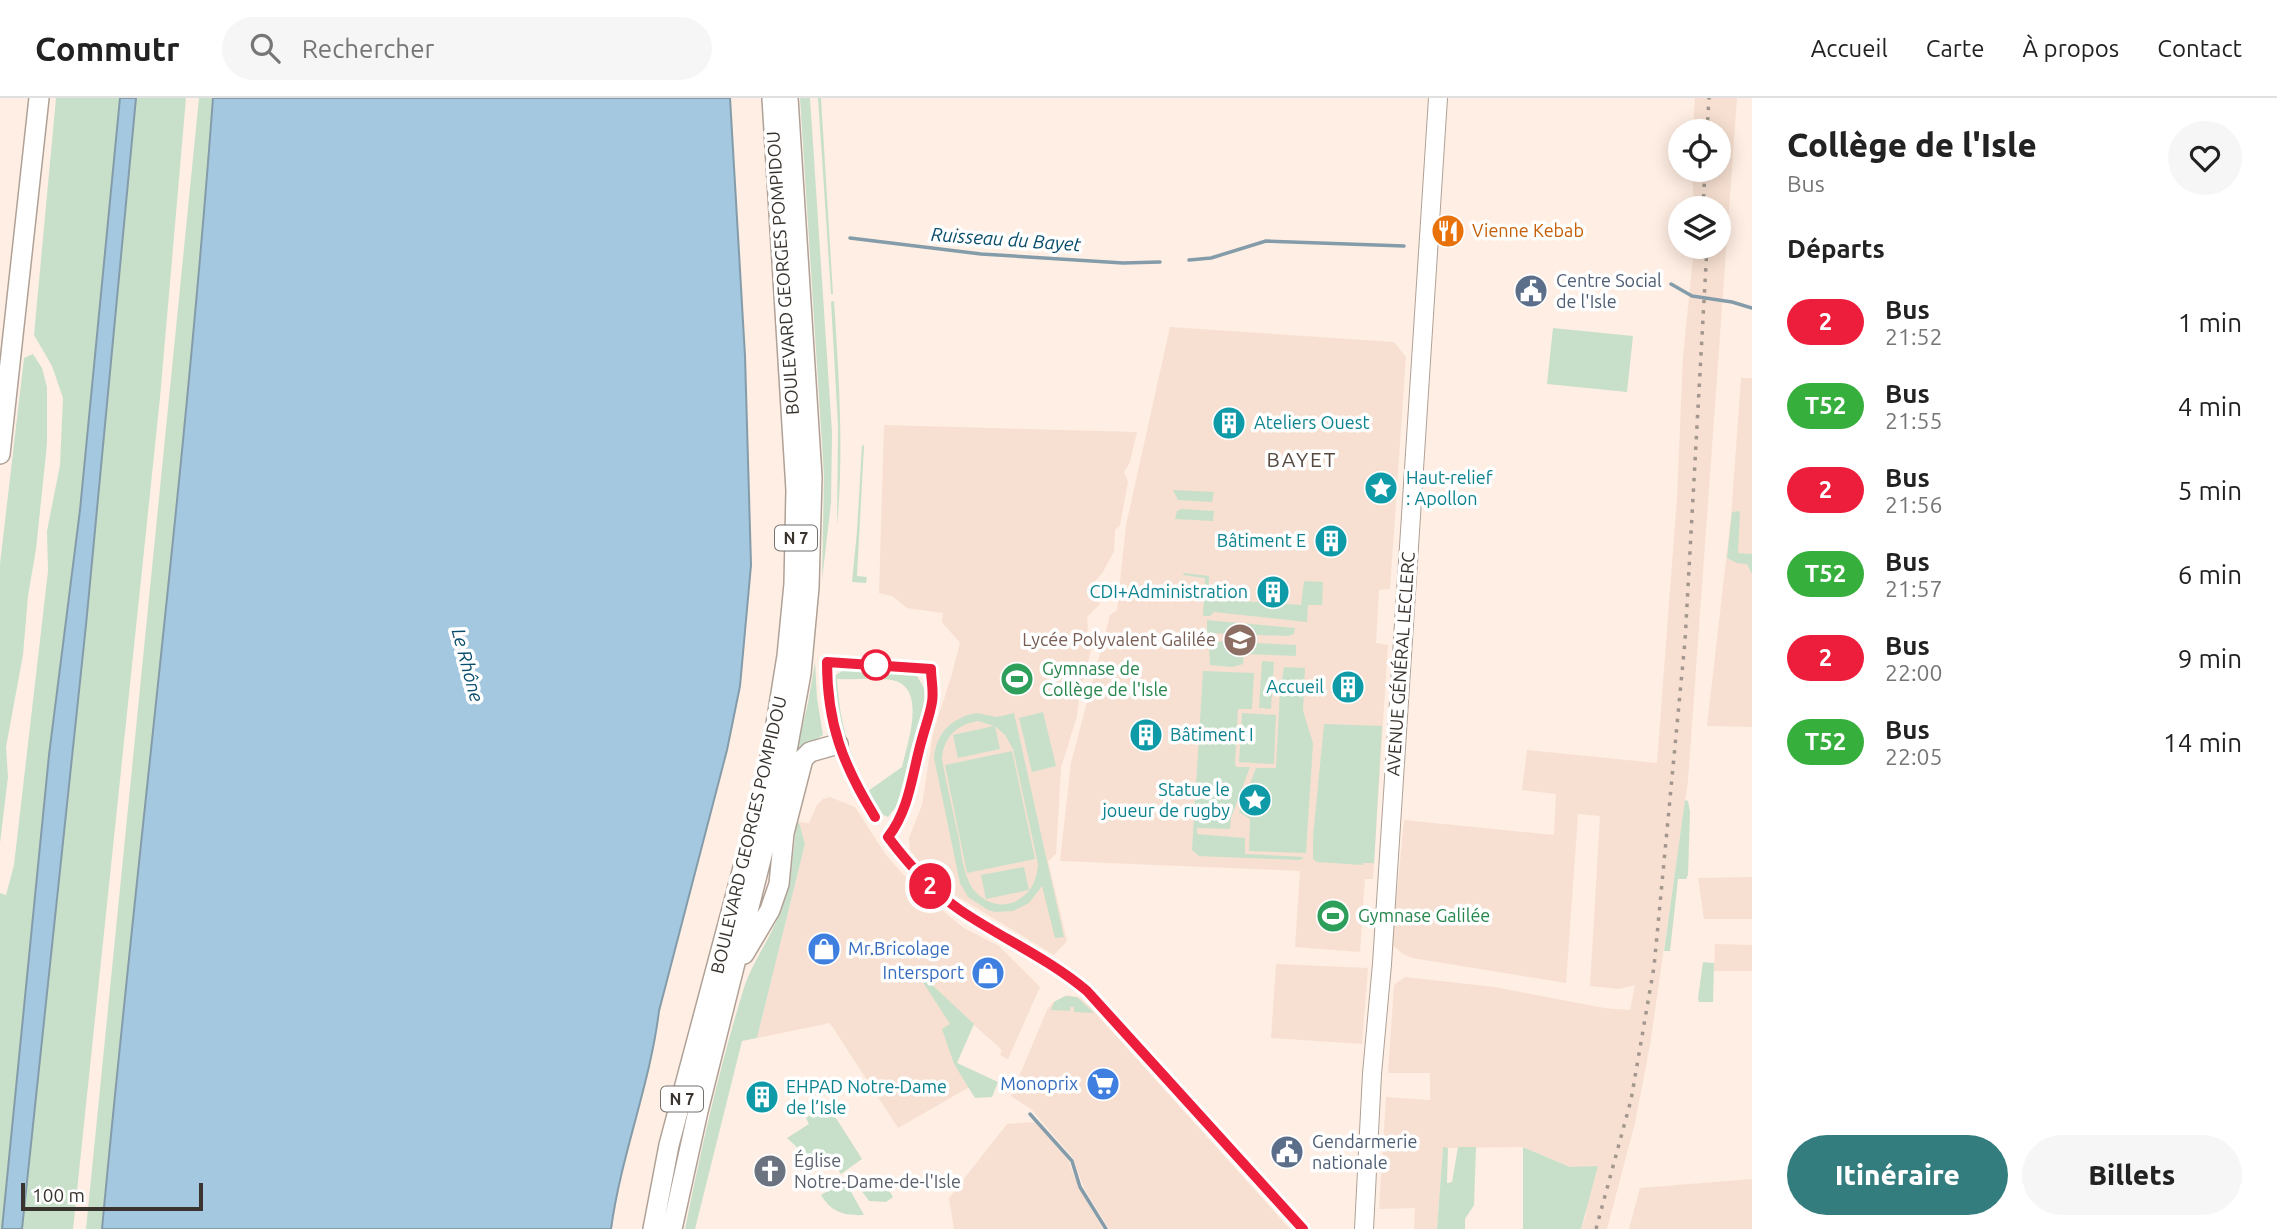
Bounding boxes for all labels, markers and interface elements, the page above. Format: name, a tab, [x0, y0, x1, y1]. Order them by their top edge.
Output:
search box	[222, 17, 712, 80]
icon: search	[246, 29, 284, 67]
text: Commutr	[35, 30, 180, 67]
text: Rechercher	[302, 34, 434, 63]
text: Accueil	[1811, 35, 1888, 62]
text: Carte	[1926, 35, 1985, 62]
text: À propos	[2023, 35, 2119, 62]
text: Contact	[2157, 35, 2242, 62]
map controls	[1668, 119, 1731, 259]
button: locate	[1668, 119, 1731, 182]
button: heart	[2168, 121, 2242, 195]
text: Collège de l'Isle	[1787, 126, 2037, 163]
street label: BOULEVARD GEORGES POMPIDOU	[762, 131, 802, 416]
text: Bus	[1787, 171, 1825, 196]
button: layers	[1668, 196, 1731, 259]
restaurant icon: Vienne Kebab	[1429, 212, 1467, 250]
place label: Vienne Kebab	[1472, 220, 1584, 240]
water label: Ruisseau du Bayet	[930, 223, 1082, 255]
text: Départs	[1787, 234, 1885, 263]
place label: Centre Social de l'Isle	[1556, 270, 1662, 311]
public building icon: Centre Social de l'Isle	[1512, 272, 1550, 310]
text: Bus	[1885, 295, 1930, 324]
text: 2	[1819, 308, 1832, 335]
text: 1 min	[2178, 308, 2242, 337]
text: 21:52	[1885, 324, 1943, 349]
text: Bus	[1885, 379, 1930, 408]
text: T52	[1805, 392, 1846, 419]
text: 4 min	[2178, 392, 2242, 421]
building icon: Ateliers Ouest	[1210, 404, 1248, 442]
text: 21:55	[1885, 408, 1943, 433]
place label: Ateliers Ouest	[1254, 412, 1370, 432]
district label: BAYET	[1266, 447, 1338, 471]
text: Bus	[1885, 463, 1930, 492]
place label: Haut-relief : Apollon	[1406, 467, 1493, 508]
place icon: Haut-relief : Apollon	[1362, 469, 1400, 507]
text: 2	[1819, 476, 1832, 503]
text: 5 min	[2178, 476, 2242, 505]
text: 21:56	[1885, 492, 1943, 517]
building icon: Bâtiment E	[1312, 522, 1350, 560]
road number: N 7	[775, 526, 817, 550]
place label: Bâtiment E	[1217, 530, 1306, 550]
text: Bus	[1885, 547, 1930, 576]
street label: AVENUE GÉNÉRAL LECLERC	[1381, 551, 1418, 777]
text: T52	[1805, 560, 1846, 587]
text: 6 min	[2178, 560, 2242, 589]
building icon: CDI+Administration	[1254, 573, 1292, 611]
text: 21:57	[1885, 576, 1943, 601]
place label: CDI+Administration	[1090, 581, 1248, 601]
school or university icon: Lycée Polyvalent Galilée	[1221, 621, 1259, 659]
water label: Le Rhône	[448, 626, 488, 705]
place label: Lycée Polyvalent Galilée	[1022, 629, 1216, 649]
text: Bus	[1885, 631, 1930, 660]
text: 2	[1819, 644, 1832, 671]
text: 9 min	[2178, 644, 2242, 673]
unlabelled marker	[861, 650, 891, 680]
place label: Gymnase de Collège de l'Isle	[1042, 658, 1168, 699]
sports icon: Gymnase de Collège de l'Isle	[998, 660, 1036, 698]
text: 22:00	[1885, 660, 1943, 685]
building icon: Accueil	[1329, 668, 1367, 706]
place label: Accueil	[1266, 676, 1324, 696]
street label: BOULEVARD GEORGES POMPIDOU	[706, 694, 790, 976]
text: Bus	[1885, 715, 1930, 744]
building icon: Bâtiment I	[1127, 716, 1165, 754]
place label: Bâtiment I	[1170, 724, 1254, 744]
text: T52	[1805, 728, 1846, 755]
text: 14 min	[2163, 728, 2242, 757]
text: 22:05	[1885, 744, 1943, 769]
place label: Statue le joueur de rugby	[1100, 779, 1230, 820]
place icon: Statue le joueur de rugby	[1236, 781, 1274, 819]
line badge: 2	[907, 863, 953, 909]
text: 2	[923, 872, 937, 899]
sports icon: Gymnase Galilée	[1314, 897, 1352, 935]
place label: Gymnase Galilée	[1358, 905, 1490, 925]
shop icon: Mr.Bricolage	[805, 930, 843, 968]
place label: Mr.Bricolage	[848, 938, 950, 958]
shop icon: Intersport	[969, 954, 1007, 992]
place label: Intersport	[883, 962, 964, 982]
supermarket icon: Monoprix	[1084, 1065, 1122, 1103]
place label: Monoprix	[1000, 1073, 1078, 1093]
place label: EHPAD Notre-Dame de l’Isle	[786, 1076, 947, 1117]
building icon: EHPAD Notre-Dame de l’Isle	[743, 1078, 781, 1116]
road number: N 7	[661, 1086, 703, 1112]
place label: Gendarmerie nationale	[1312, 1131, 1417, 1172]
public building icon: Gendarmerie nationale	[1268, 1133, 1306, 1171]
button: Itinéraire	[1787, 1135, 2008, 1215]
button: Billets	[2022, 1135, 2242, 1215]
place label: Église Notre-Dame-de-l'Isle	[794, 1149, 961, 1191]
church icon: Église Notre-Dame-de-l'Isle	[751, 1152, 789, 1190]
scale bar	[21, 1180, 203, 1212]
text: 100 m	[32, 1184, 85, 1206]

